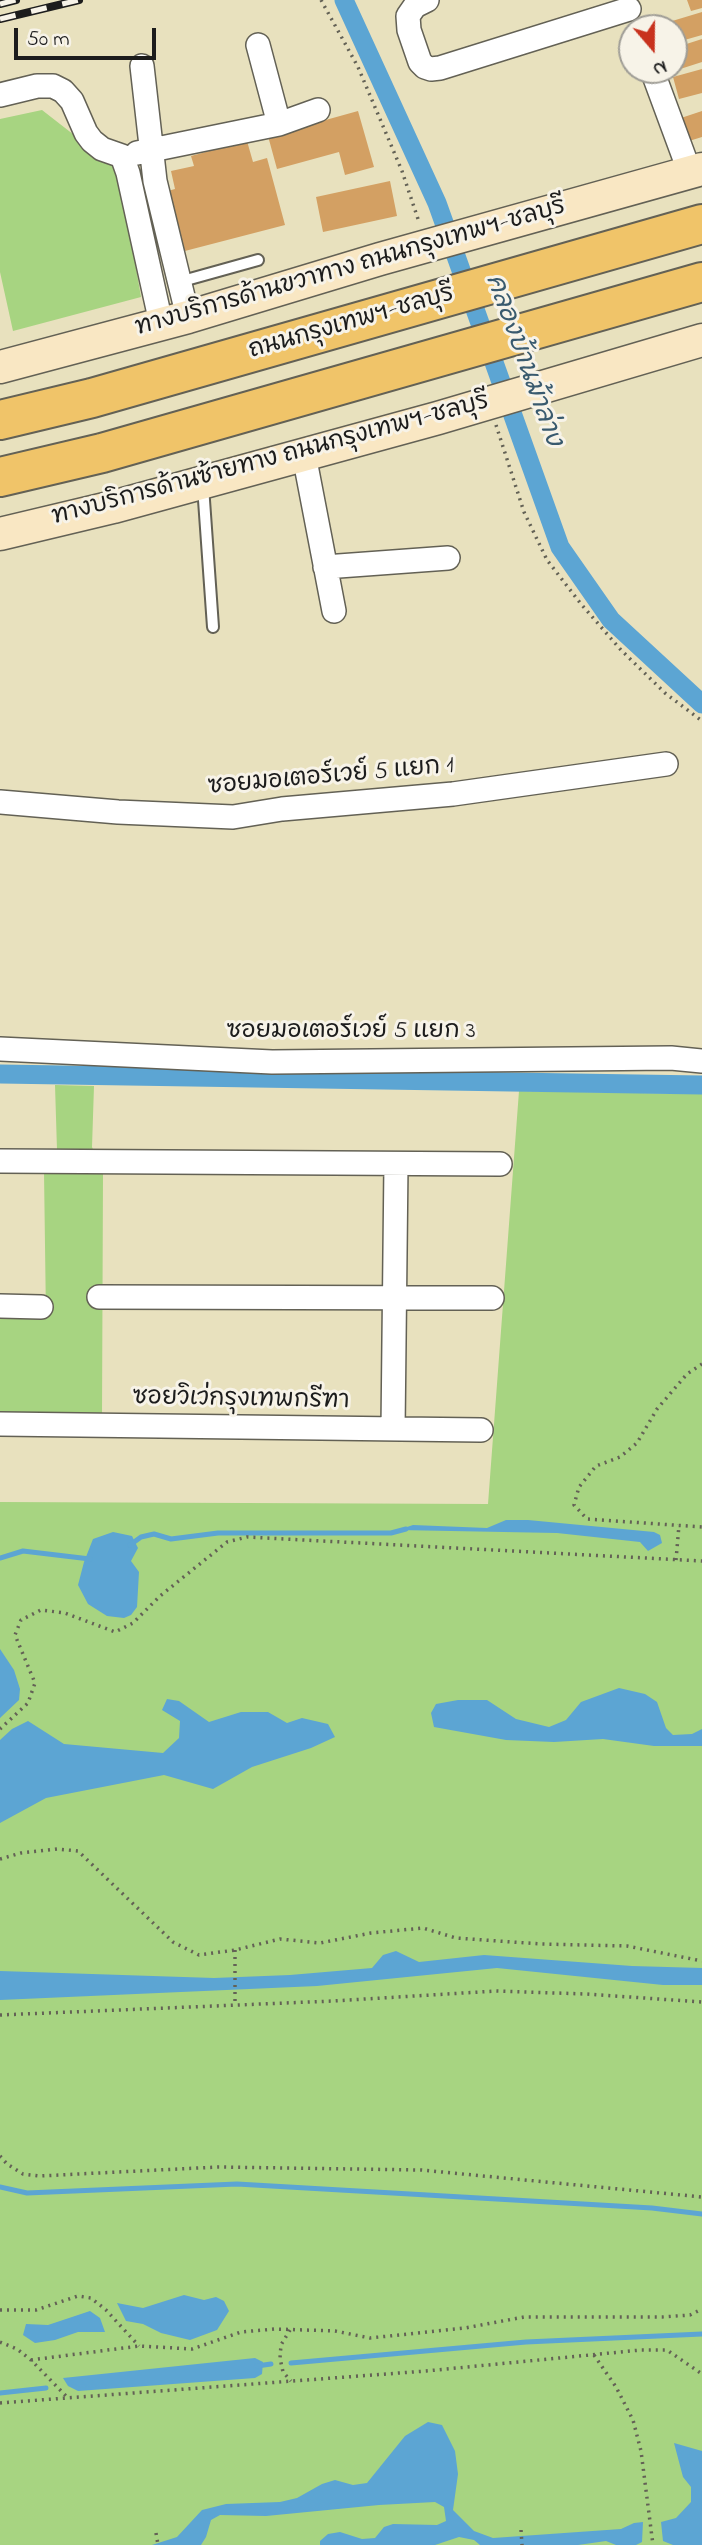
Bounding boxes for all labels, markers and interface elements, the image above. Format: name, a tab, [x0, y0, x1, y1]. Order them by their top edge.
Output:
scale bar	[18, 14, 159, 58]
north arrow	[618, 14, 688, 84]
text: 50 m	[27, 25, 70, 55]
text: N	[649, 52, 670, 82]
street label: ทางบริการด้านขวาทาง ถนนกรุงเทพฯ-ชลบุรี	[132, 194, 570, 344]
water label: คลองบ้านม้าล่าง	[477, 271, 567, 451]
street label: ถนนกรุงเทพฯ-ชลบุรี	[246, 281, 458, 367]
street label: ทางบริการด้านซ้ายทาง ถนนกรุงเทพฯ-ชลบุรี	[49, 389, 493, 533]
street label: ซอยมอเตอร์เวย์ 5 แยก 1	[207, 753, 455, 803]
street label: ซอยมอเตอร์เวย์ 5 แยก 3	[226, 1019, 476, 1047]
street label: ซอยวิเว่กรุงเทพกรีฑา	[132, 1385, 350, 1417]

